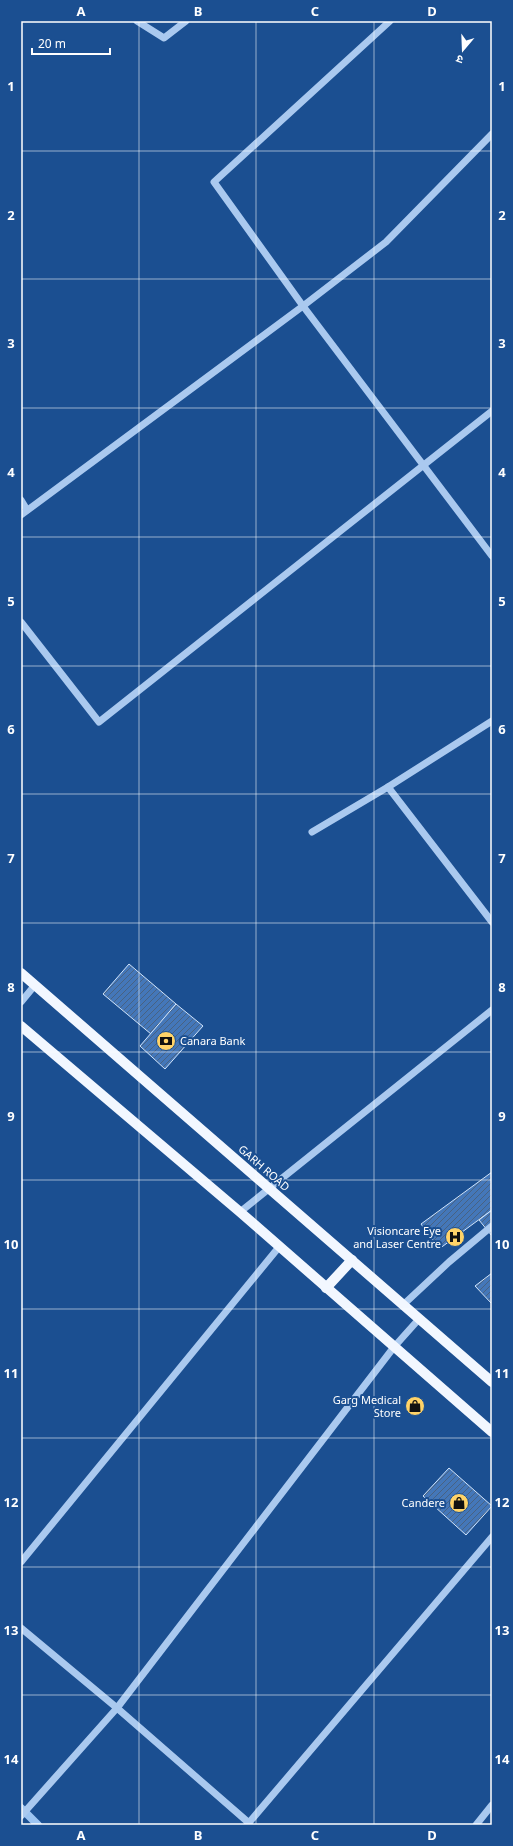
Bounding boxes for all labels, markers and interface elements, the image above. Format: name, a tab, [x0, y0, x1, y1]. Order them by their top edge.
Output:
text: A	[77, 2, 86, 20]
text: B	[194, 2, 202, 20]
text: C	[311, 2, 319, 20]
text: D	[427, 2, 437, 20]
scale bar	[32, 30, 110, 56]
north arrow	[443, 30, 483, 70]
text: 20 m	[38, 35, 66, 52]
text: उ	[454, 52, 465, 68]
text: 1	[7, 77, 15, 95]
text: 1	[498, 77, 506, 95]
text: 2	[7, 206, 15, 224]
text: 2	[498, 206, 506, 224]
text: 3	[7, 334, 15, 352]
text: 3	[498, 334, 506, 352]
text: 4	[7, 463, 15, 481]
text: 4	[498, 463, 506, 481]
text: 5	[7, 592, 15, 610]
text: 5	[498, 592, 506, 610]
text: 6	[7, 720, 15, 738]
text: 6	[498, 720, 506, 738]
text: 7	[7, 849, 15, 867]
text: 7	[498, 849, 506, 867]
text: 8	[7, 978, 15, 996]
text: 8	[498, 978, 506, 996]
bank icon: Canara Bank	[155, 1030, 177, 1052]
place label: Canara Bank	[180, 1033, 246, 1048]
text: 9	[7, 1107, 15, 1125]
text: 9	[498, 1107, 506, 1125]
street label: GARH ROAD	[236, 1141, 293, 1194]
place label: Visioncare Eye and Laser Centre	[353, 1223, 441, 1251]
hospital icon: Visioncare Eye and Laser Centre	[444, 1226, 466, 1248]
text: 10	[4, 1235, 18, 1253]
text: 10	[495, 1235, 509, 1253]
text: 11	[4, 1364, 18, 1382]
text: 11	[495, 1364, 509, 1382]
place label: Garg Medical Store	[333, 1392, 401, 1420]
shop icon: Garg Medical Store	[404, 1395, 426, 1417]
shop icon: Candere	[448, 1492, 470, 1514]
text: 12	[4, 1493, 18, 1511]
text: 12	[495, 1493, 509, 1511]
place label: Candere	[402, 1495, 445, 1510]
text: 13	[4, 1621, 18, 1639]
text: 13	[495, 1621, 509, 1639]
text: 14	[4, 1750, 19, 1768]
text: 14	[495, 1750, 510, 1768]
text: A	[77, 1826, 86, 1844]
text: B	[194, 1826, 202, 1844]
text: C	[311, 1826, 319, 1844]
text: D	[427, 1826, 437, 1844]

